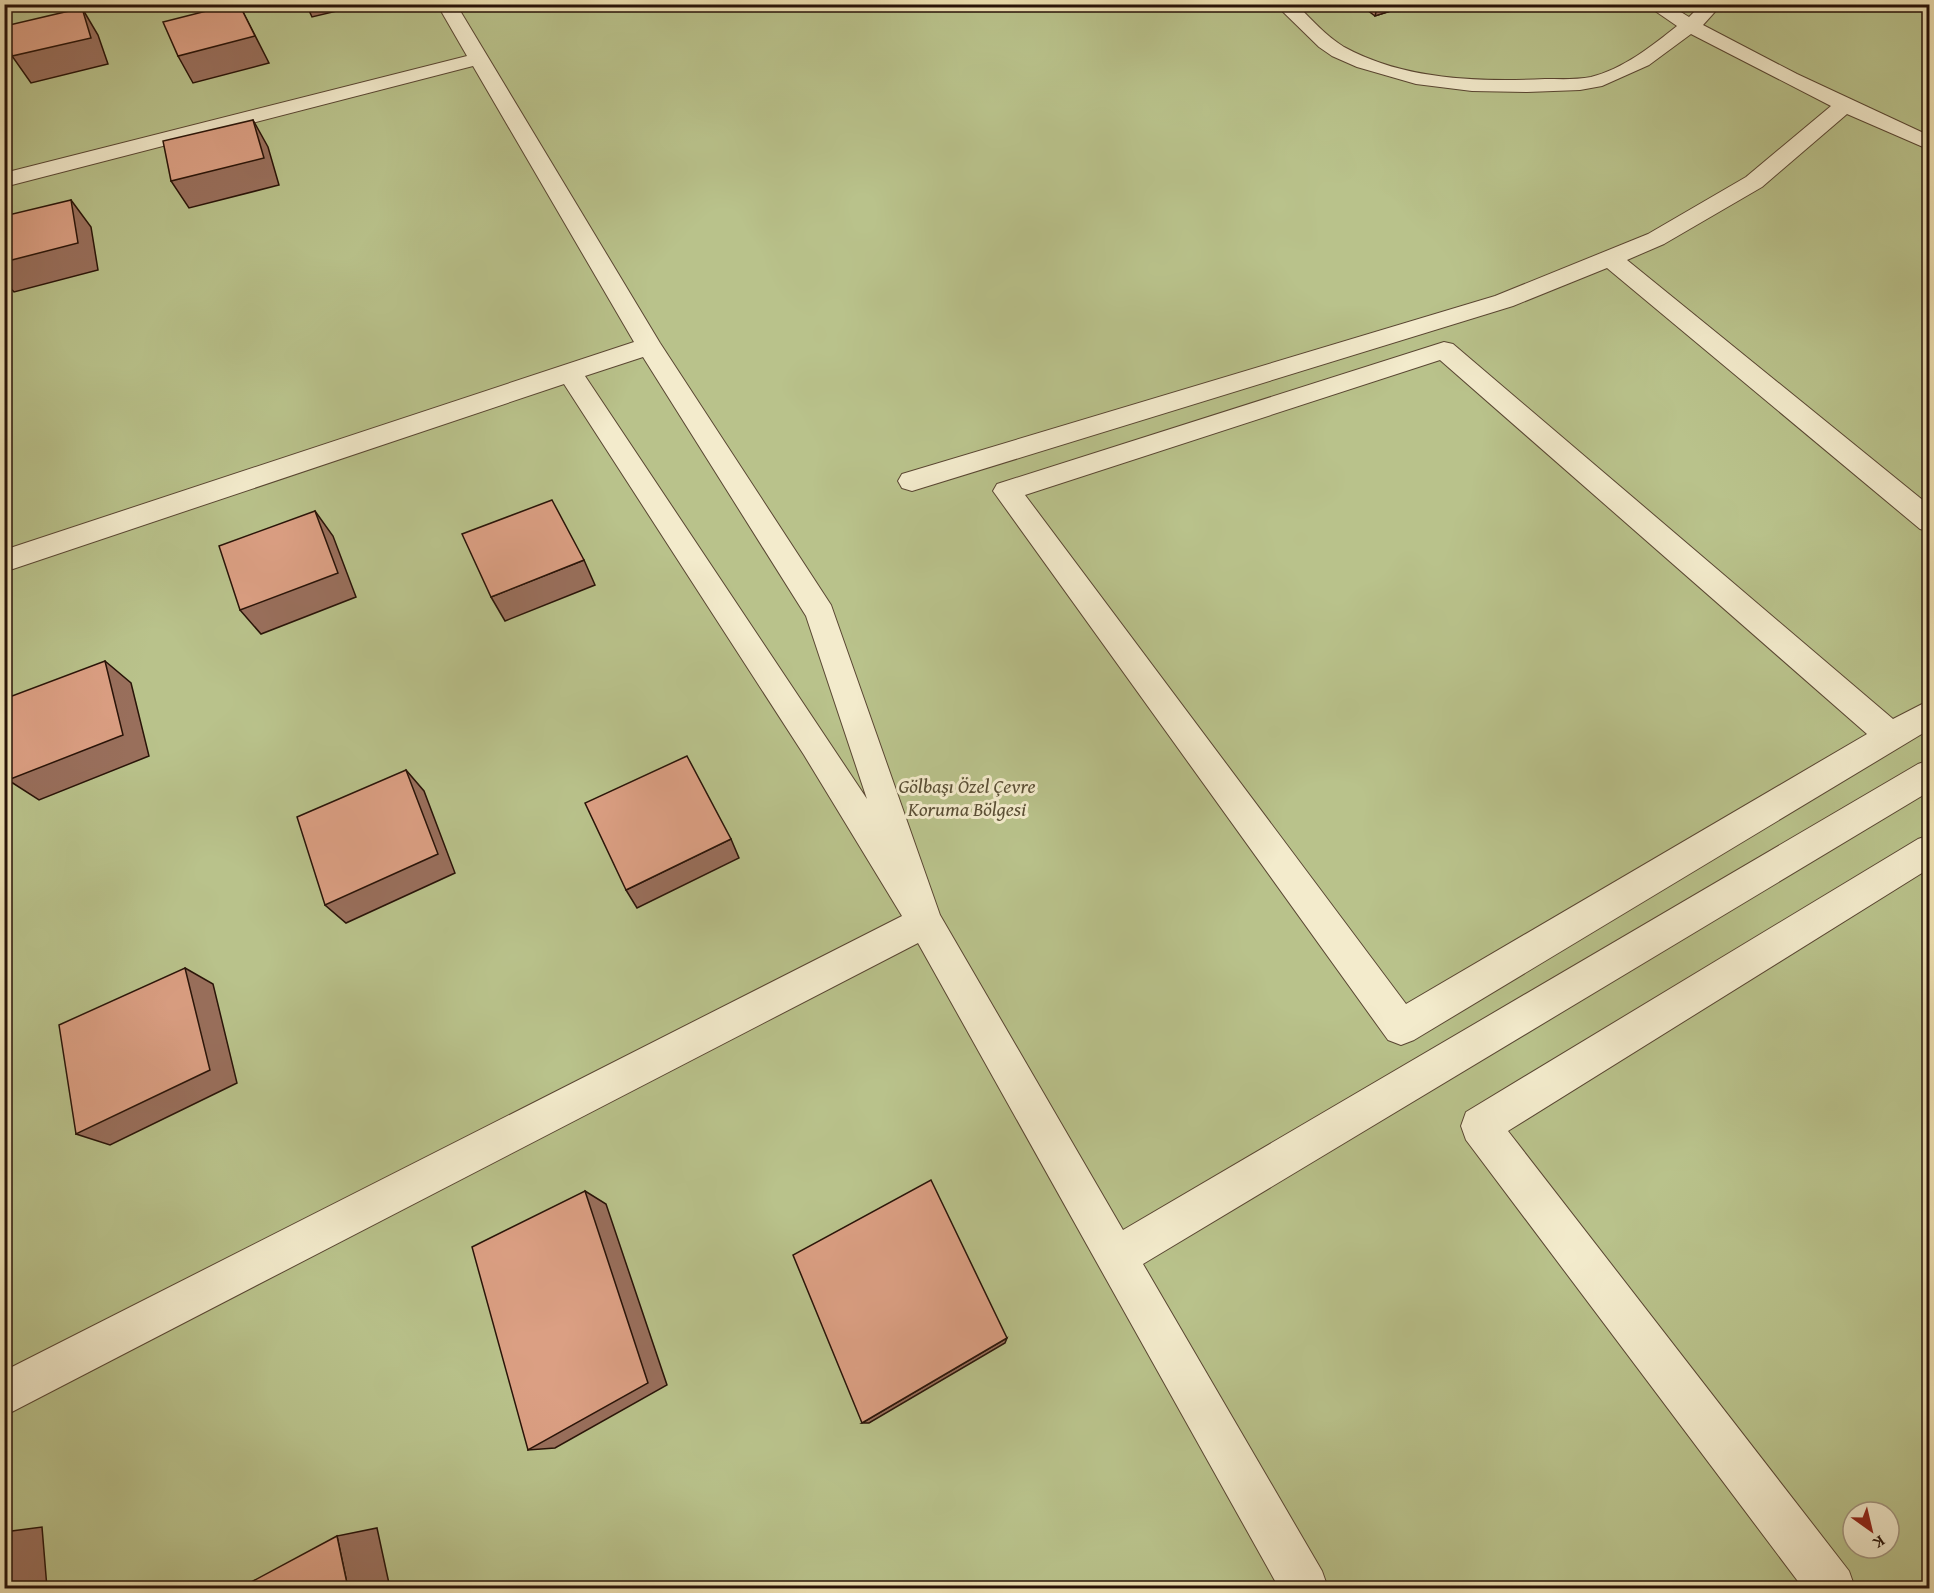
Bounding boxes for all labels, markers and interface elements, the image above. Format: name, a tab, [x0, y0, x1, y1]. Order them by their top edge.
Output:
park label: Gölbaşı Özel Çevre Koruma Bölgesi	[899, 771, 1035, 823]
north arrow	[1841, 1500, 1901, 1560]
text: K	[1868, 1530, 1890, 1556]

